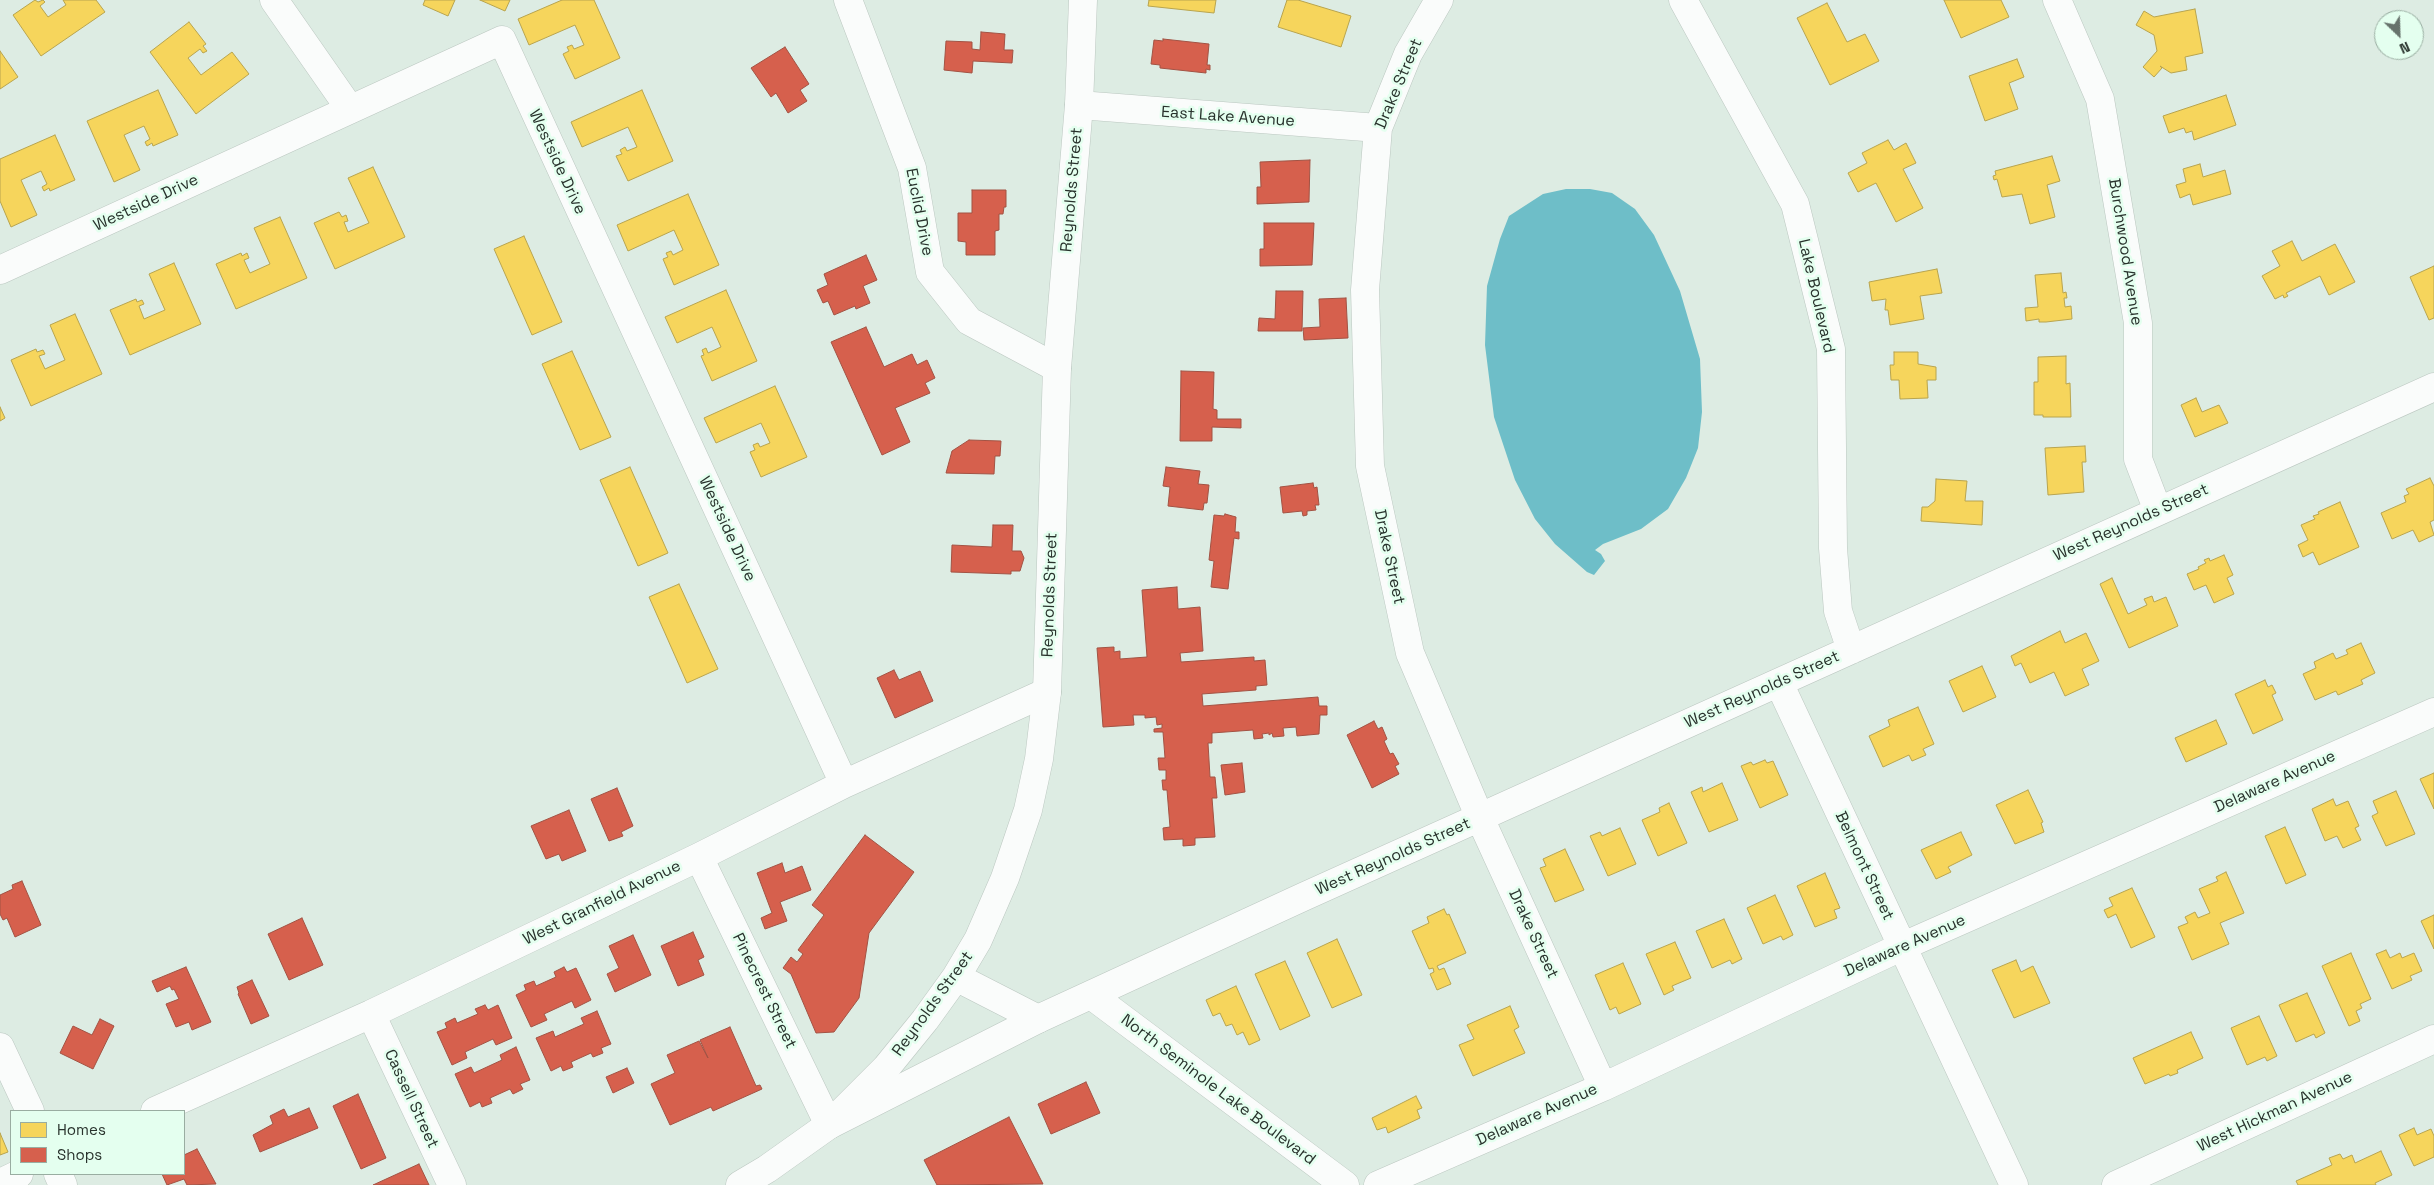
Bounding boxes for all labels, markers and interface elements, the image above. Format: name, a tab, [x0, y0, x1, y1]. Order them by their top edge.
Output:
north arrow	[2374, 10, 2424, 60]
street label: Drake Street	[1371, 36, 1427, 132]
text: N	[2397, 38, 2413, 58]
street label: East Lake Avenue	[1160, 103, 1296, 131]
street label: Westside Drive	[524, 107, 590, 217]
street label: Reynolds Street	[1057, 127, 1087, 253]
street label: Euclid Drive	[901, 167, 937, 257]
street label: Westside Drive	[91, 170, 201, 236]
street label: Burchwood Avenue	[2104, 177, 2146, 327]
street label: Lake Boulevard	[1794, 237, 1838, 355]
street label: Westside Drive	[694, 474, 760, 584]
street label: West Reynolds Street	[2050, 480, 2212, 566]
street label: Drake Street	[1370, 508, 1408, 606]
street label: Reynolds Street	[1038, 532, 1062, 658]
street label: West Reynolds Street	[1681, 647, 1843, 733]
street label: Delaware Avenue	[2211, 747, 2339, 817]
street label: Belmont Street	[1830, 809, 1898, 923]
street label: West Reynolds Street	[1312, 814, 1474, 900]
street label: West Granfield Avenue	[520, 856, 684, 950]
street label: Drake Street	[1504, 886, 1562, 982]
street label: Delaware Avenue	[1841, 911, 1969, 981]
street label: Pinecrest Street	[728, 930, 800, 1052]
street label: Reynolds Street	[889, 948, 977, 1060]
street label: North Seminole Lake Boulevard	[1117, 1011, 1319, 1169]
street label: Cassell Street	[380, 1047, 442, 1151]
street label: West Hickman Avenue	[2194, 1068, 2356, 1156]
street label: Delaware Avenue	[1473, 1080, 1601, 1150]
legend	[10, 1110, 185, 1175]
text: Homes	[57, 1120, 106, 1139]
text: Shops	[57, 1145, 102, 1164]

